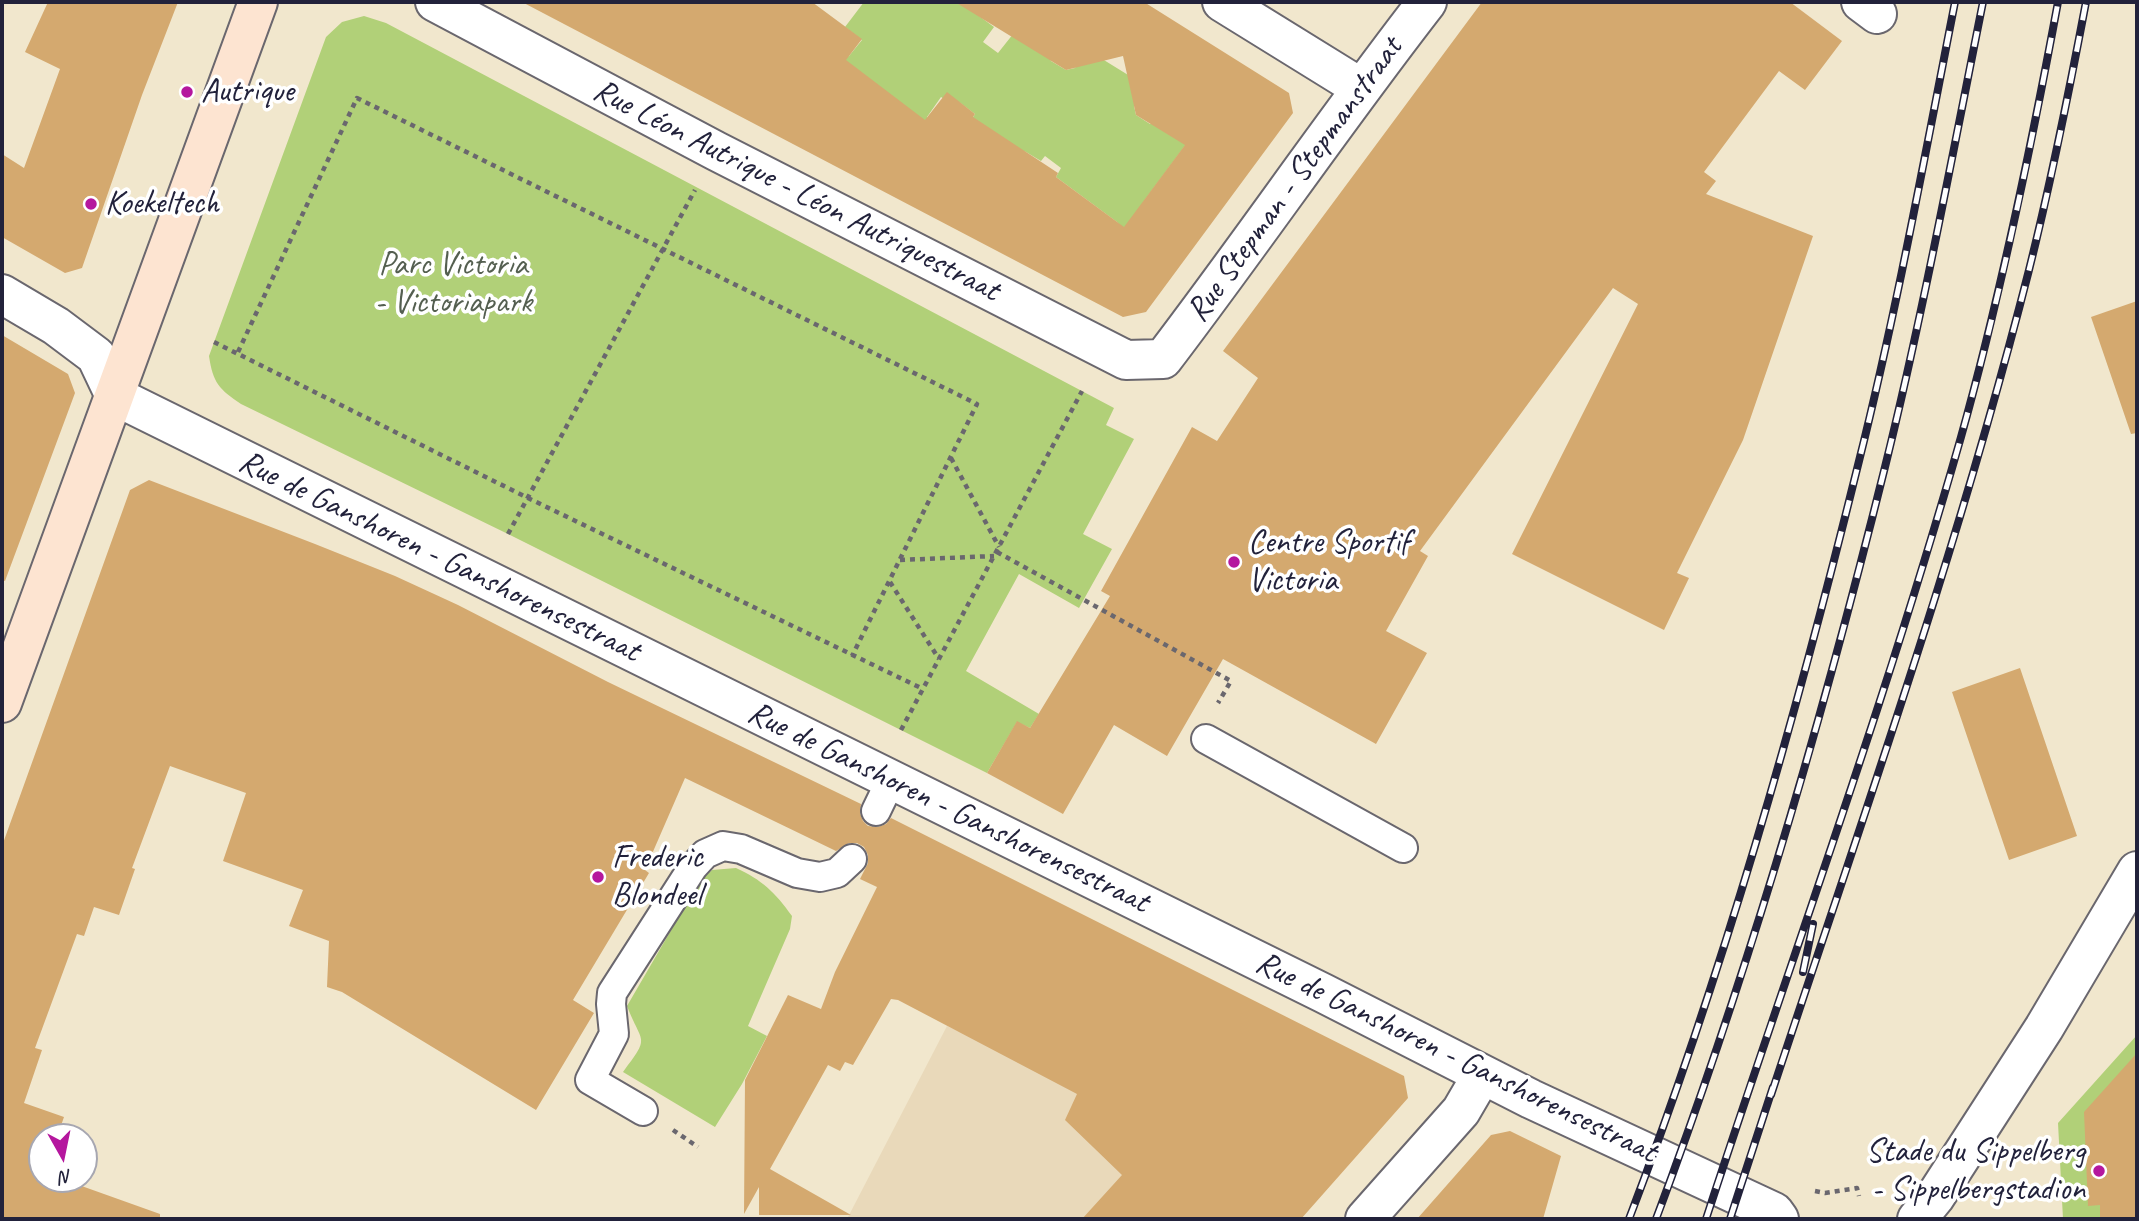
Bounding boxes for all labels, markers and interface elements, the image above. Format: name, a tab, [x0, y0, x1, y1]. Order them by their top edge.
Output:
street label: Rue Stepman - Stepmanstraat	[1178, 30, 1412, 330]
street label: Rue Léon Autrique - Léon Autriquestraat	[586, 71, 1006, 311]
place label: Autrique	[201, 72, 294, 112]
marker: Autrique	[179, 84, 195, 100]
place label: Koekeltech	[105, 184, 219, 224]
marker: Koekeltech	[83, 196, 99, 212]
park label: Parc Victoria - Victoriapark	[374, 245, 532, 323]
street label: Rue de Ganshoren - Ganshorensestraat	[232, 443, 646, 671]
place label: Centre Sportif Victoria	[1248, 523, 1409, 601]
marker: Centre Sportif Victoria	[1226, 554, 1242, 570]
street label: Rue de Ganshoren - Ganshorensestraat	[741, 694, 1155, 922]
place label: Frederic Blondeel	[612, 838, 703, 916]
marker: Frederic Blondeel	[590, 869, 606, 885]
street label: Rue de Ganshoren - Ganshorensestraat	[1249, 944, 1663, 1172]
north arrow	[28, 1123, 98, 1193]
place label: Stade du Sippelberg - Sippelbergstadion	[1866, 1132, 2085, 1210]
marker: Stade du Sippelberg - Sippelbergstadion	[2091, 1163, 2107, 1179]
text: N	[58, 1164, 74, 1190]

